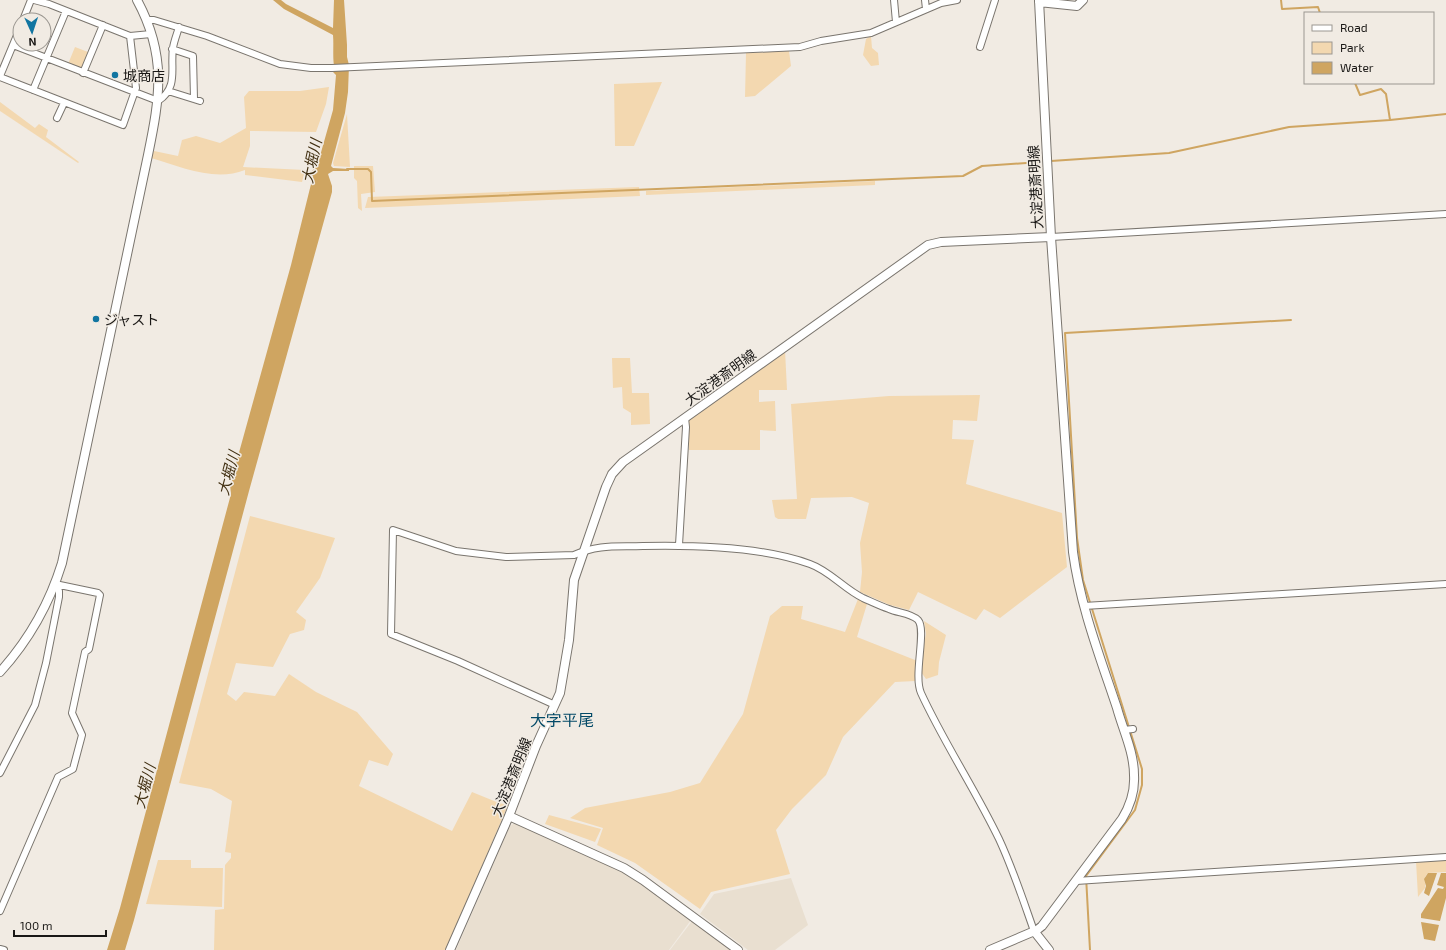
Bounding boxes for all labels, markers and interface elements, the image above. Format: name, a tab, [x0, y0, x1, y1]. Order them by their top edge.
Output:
north arrow	[12, 12, 52, 52]
legend	[1304, 12, 1434, 84]
text: Road	[1340, 20, 1368, 34]
text: N	[28, 36, 37, 49]
text: Park	[1340, 40, 1365, 54]
text: Water	[1340, 60, 1374, 74]
place label: 城商店	[123, 67, 165, 84]
marker: 城商店	[110, 70, 120, 80]
water label: 大堀川	[298, 135, 325, 185]
street label: 大淀港斎明線	[1024, 145, 1046, 229]
place label: ジャスト	[104, 311, 159, 328]
marker: ジャスト	[91, 314, 101, 324]
street label: 大淀港斎明線	[681, 345, 759, 409]
water label: 大堀川	[213, 447, 243, 497]
district label: 大字平尾	[530, 710, 594, 729]
street label: 大淀港斎明線	[487, 735, 535, 819]
water label: 大堀川	[129, 760, 159, 810]
scale bar	[14, 912, 106, 938]
text: 100 m	[20, 918, 52, 932]

